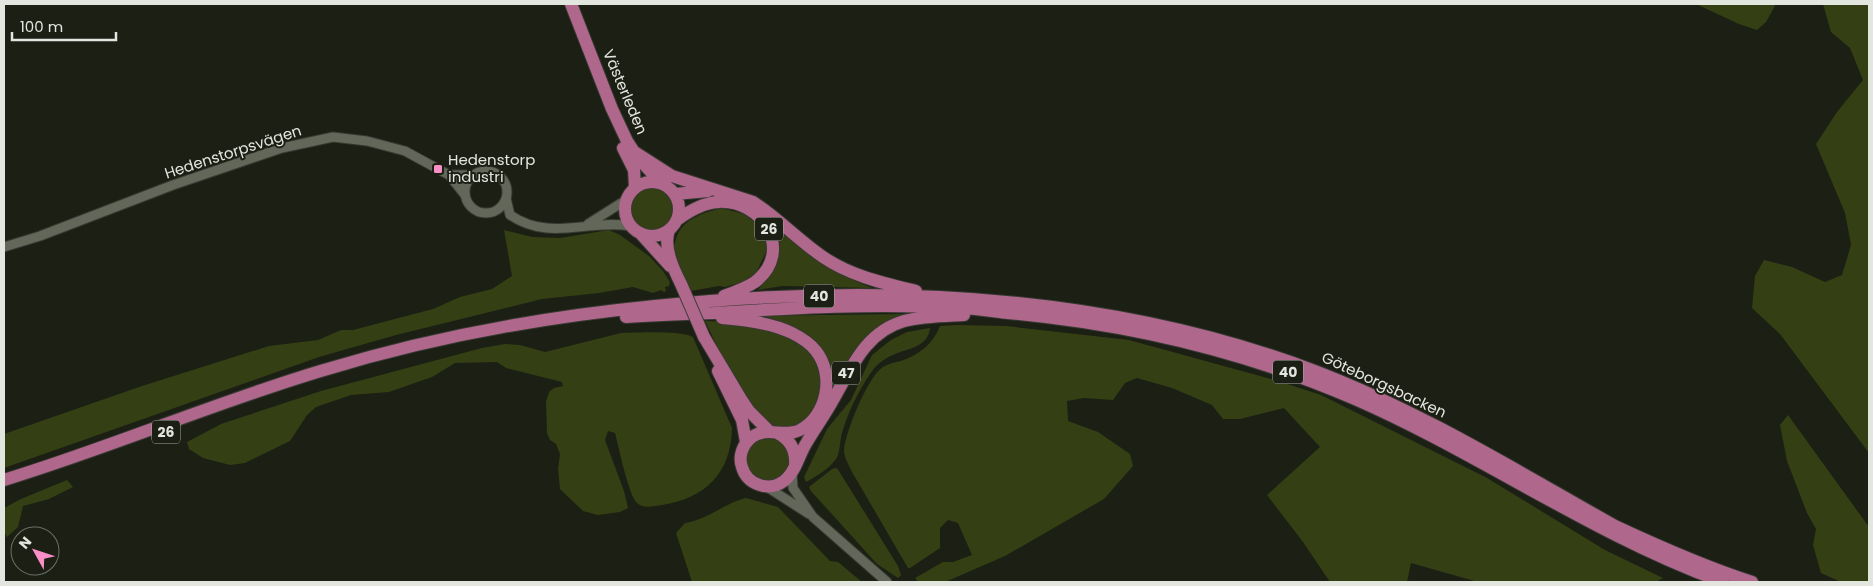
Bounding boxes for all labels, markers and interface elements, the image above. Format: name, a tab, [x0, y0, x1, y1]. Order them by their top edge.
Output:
scale bar	[12, 10, 116, 42]
text: 100 m	[20, 16, 63, 37]
street label: Västerleden	[598, 46, 653, 138]
street label: Hedenstorpsvägen	[162, 119, 304, 184]
place label: Hedenstorp industri	[448, 149, 535, 187]
marker: Hedenstorp industri	[432, 163, 444, 175]
road number: 26	[755, 218, 783, 240]
road number: 40	[804, 284, 834, 308]
street label: Göteborgsbacken	[1318, 346, 1450, 423]
road number: 40	[1273, 361, 1303, 384]
road number: 47	[832, 362, 860, 384]
road number: 26	[152, 421, 180, 444]
north arrow	[10, 526, 60, 576]
text: N	[14, 532, 36, 553]

